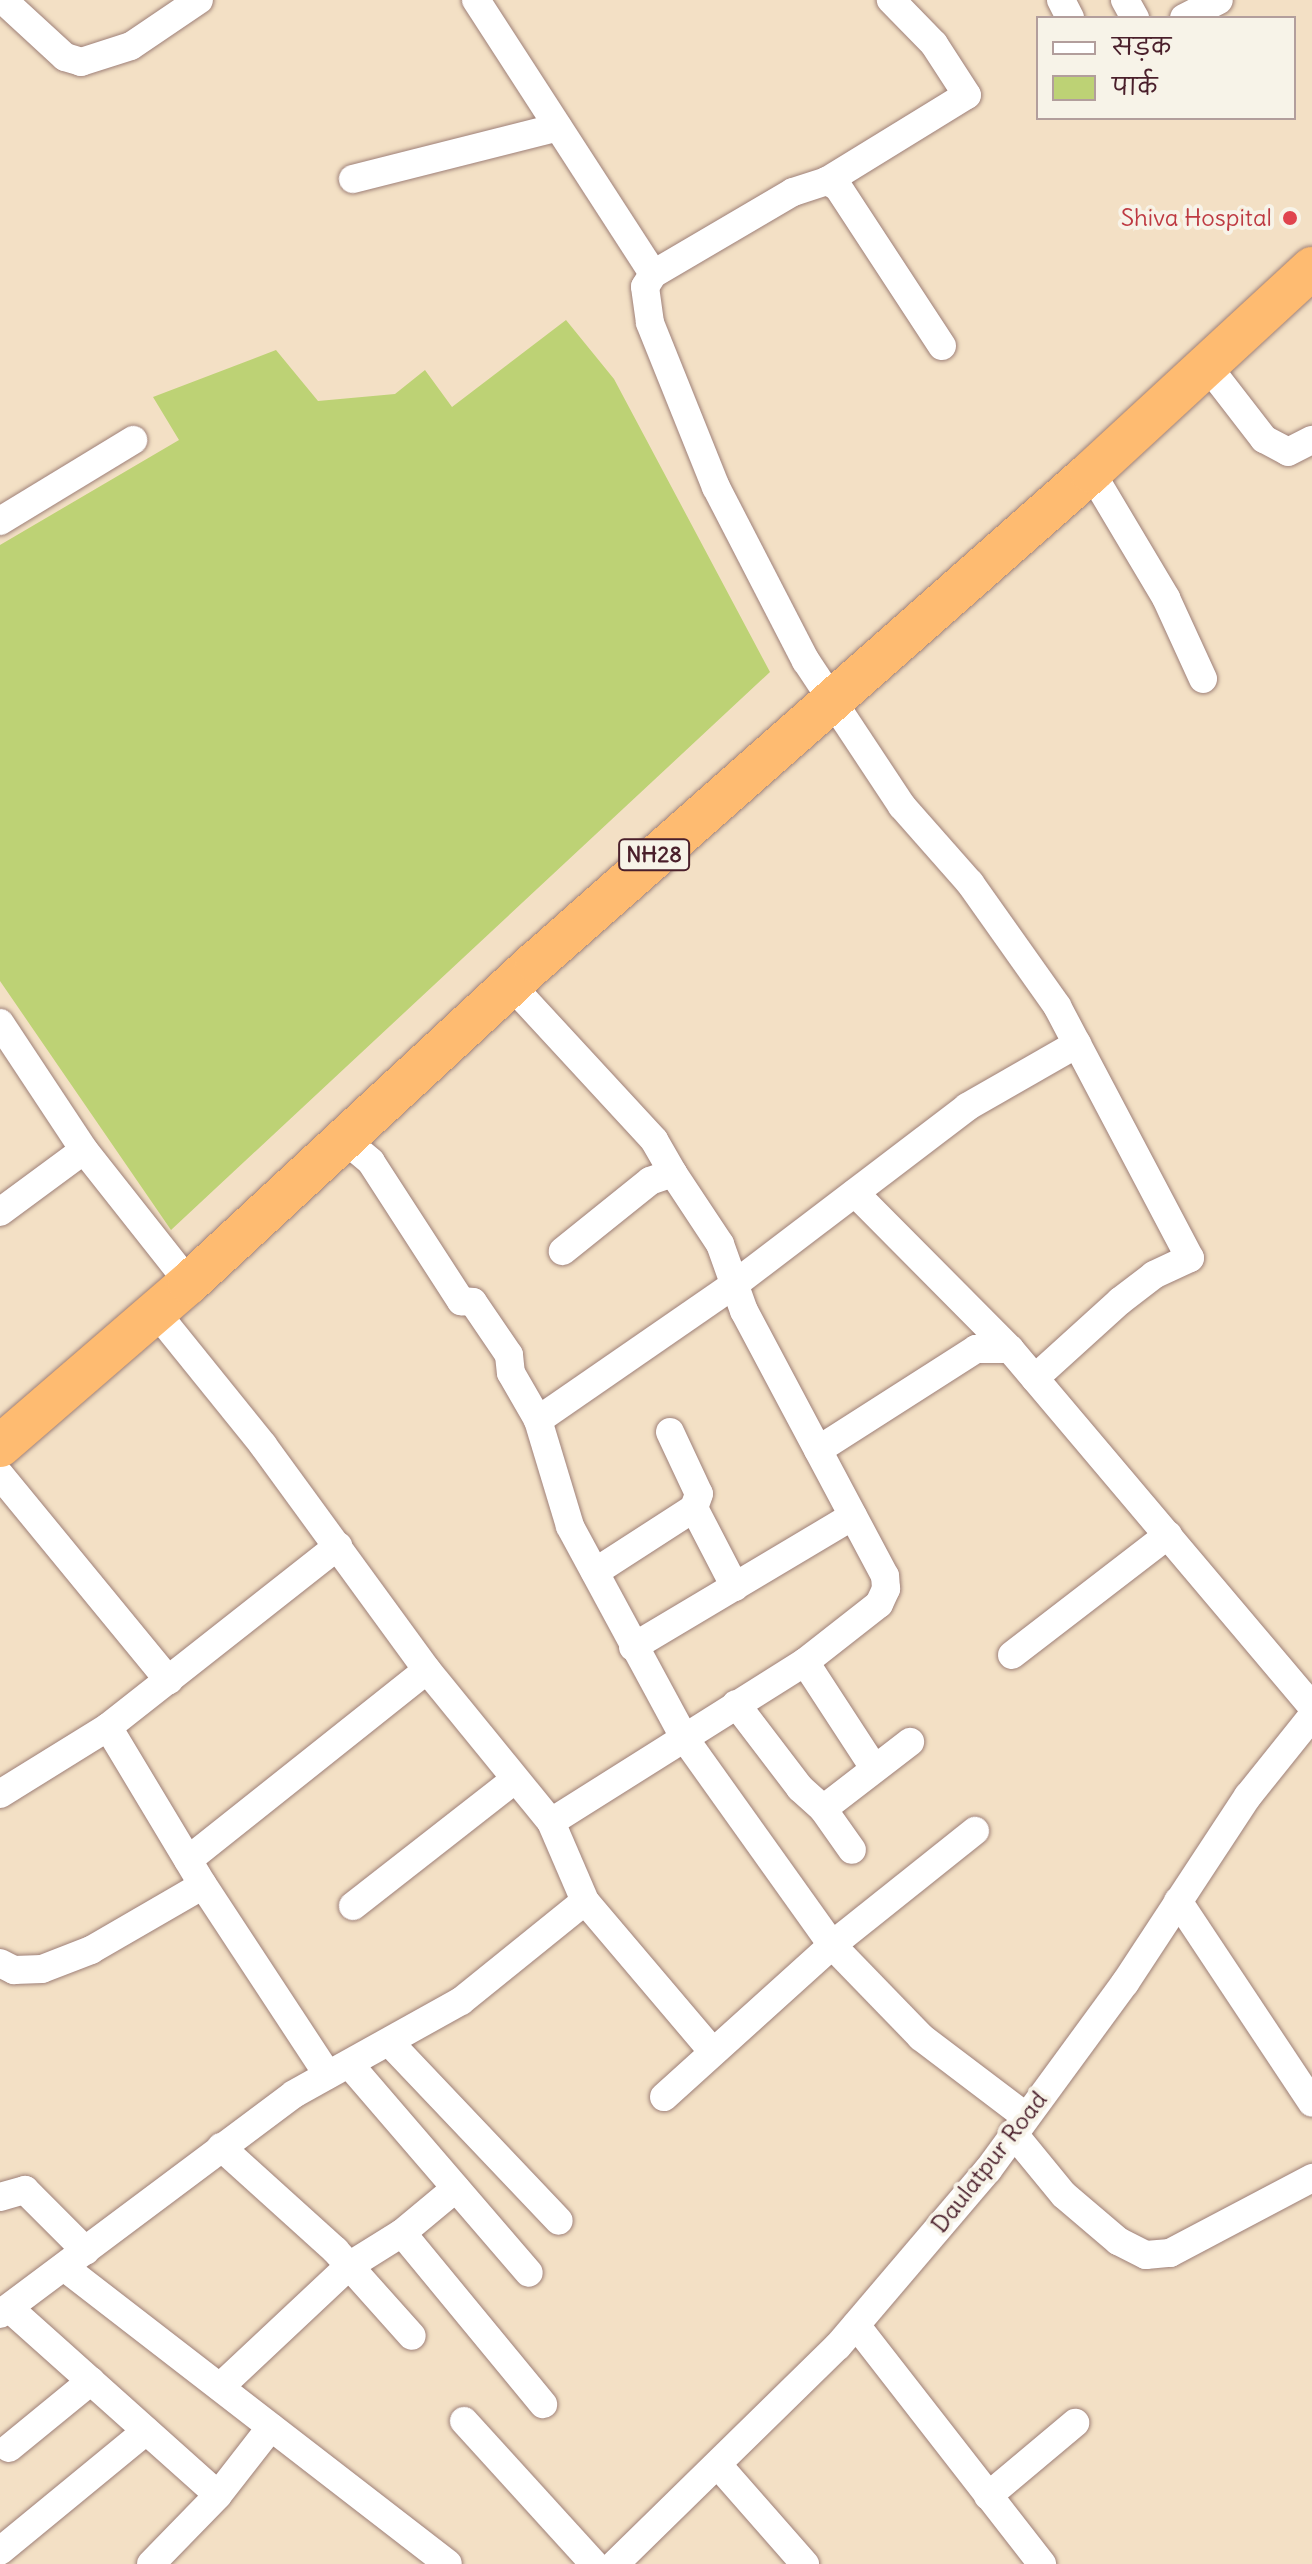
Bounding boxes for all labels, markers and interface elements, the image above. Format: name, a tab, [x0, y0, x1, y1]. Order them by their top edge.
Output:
legend	[1036, 16, 1296, 120]
text: सड़क	[1112, 31, 1171, 61]
text: पार्क	[1112, 71, 1157, 101]
place label: Shiva Hospital	[1121, 204, 1272, 232]
marker: Shiva Hospital	[1279, 207, 1301, 229]
road number: NH28	[618, 837, 690, 873]
street label: Daulatpur Road	[925, 2086, 1053, 2238]

